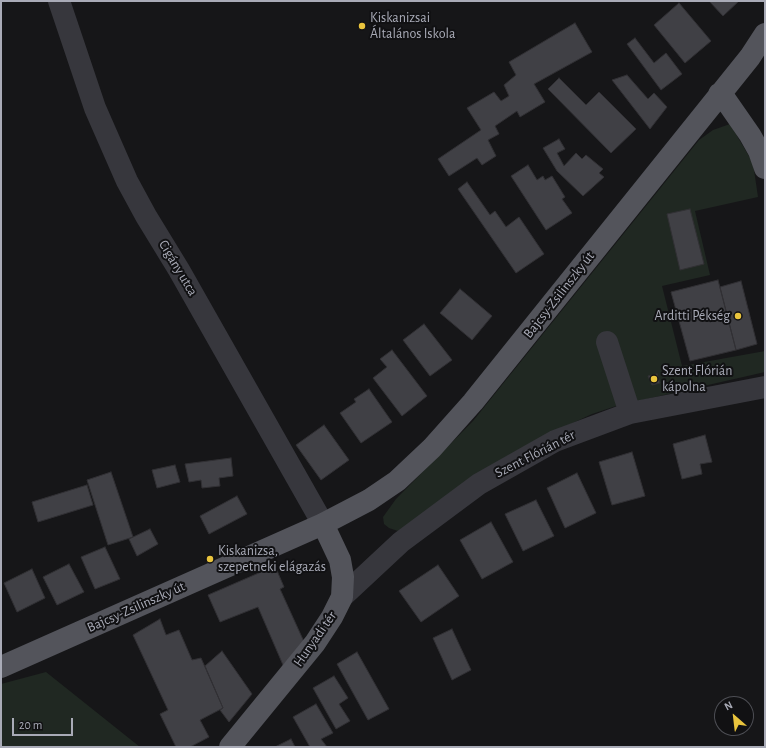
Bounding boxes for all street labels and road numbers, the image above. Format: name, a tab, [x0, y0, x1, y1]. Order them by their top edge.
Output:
street label: Cigány utca	[155, 237, 201, 299]
street label: Bajcsy-Zsilinszky út	[520, 248, 598, 342]
street label: Szent Flórián tér	[492, 427, 578, 481]
street label: Bajcsy-Zsilinszky út	[84, 578, 188, 636]
street label: Hunyadi tér	[290, 608, 340, 670]

